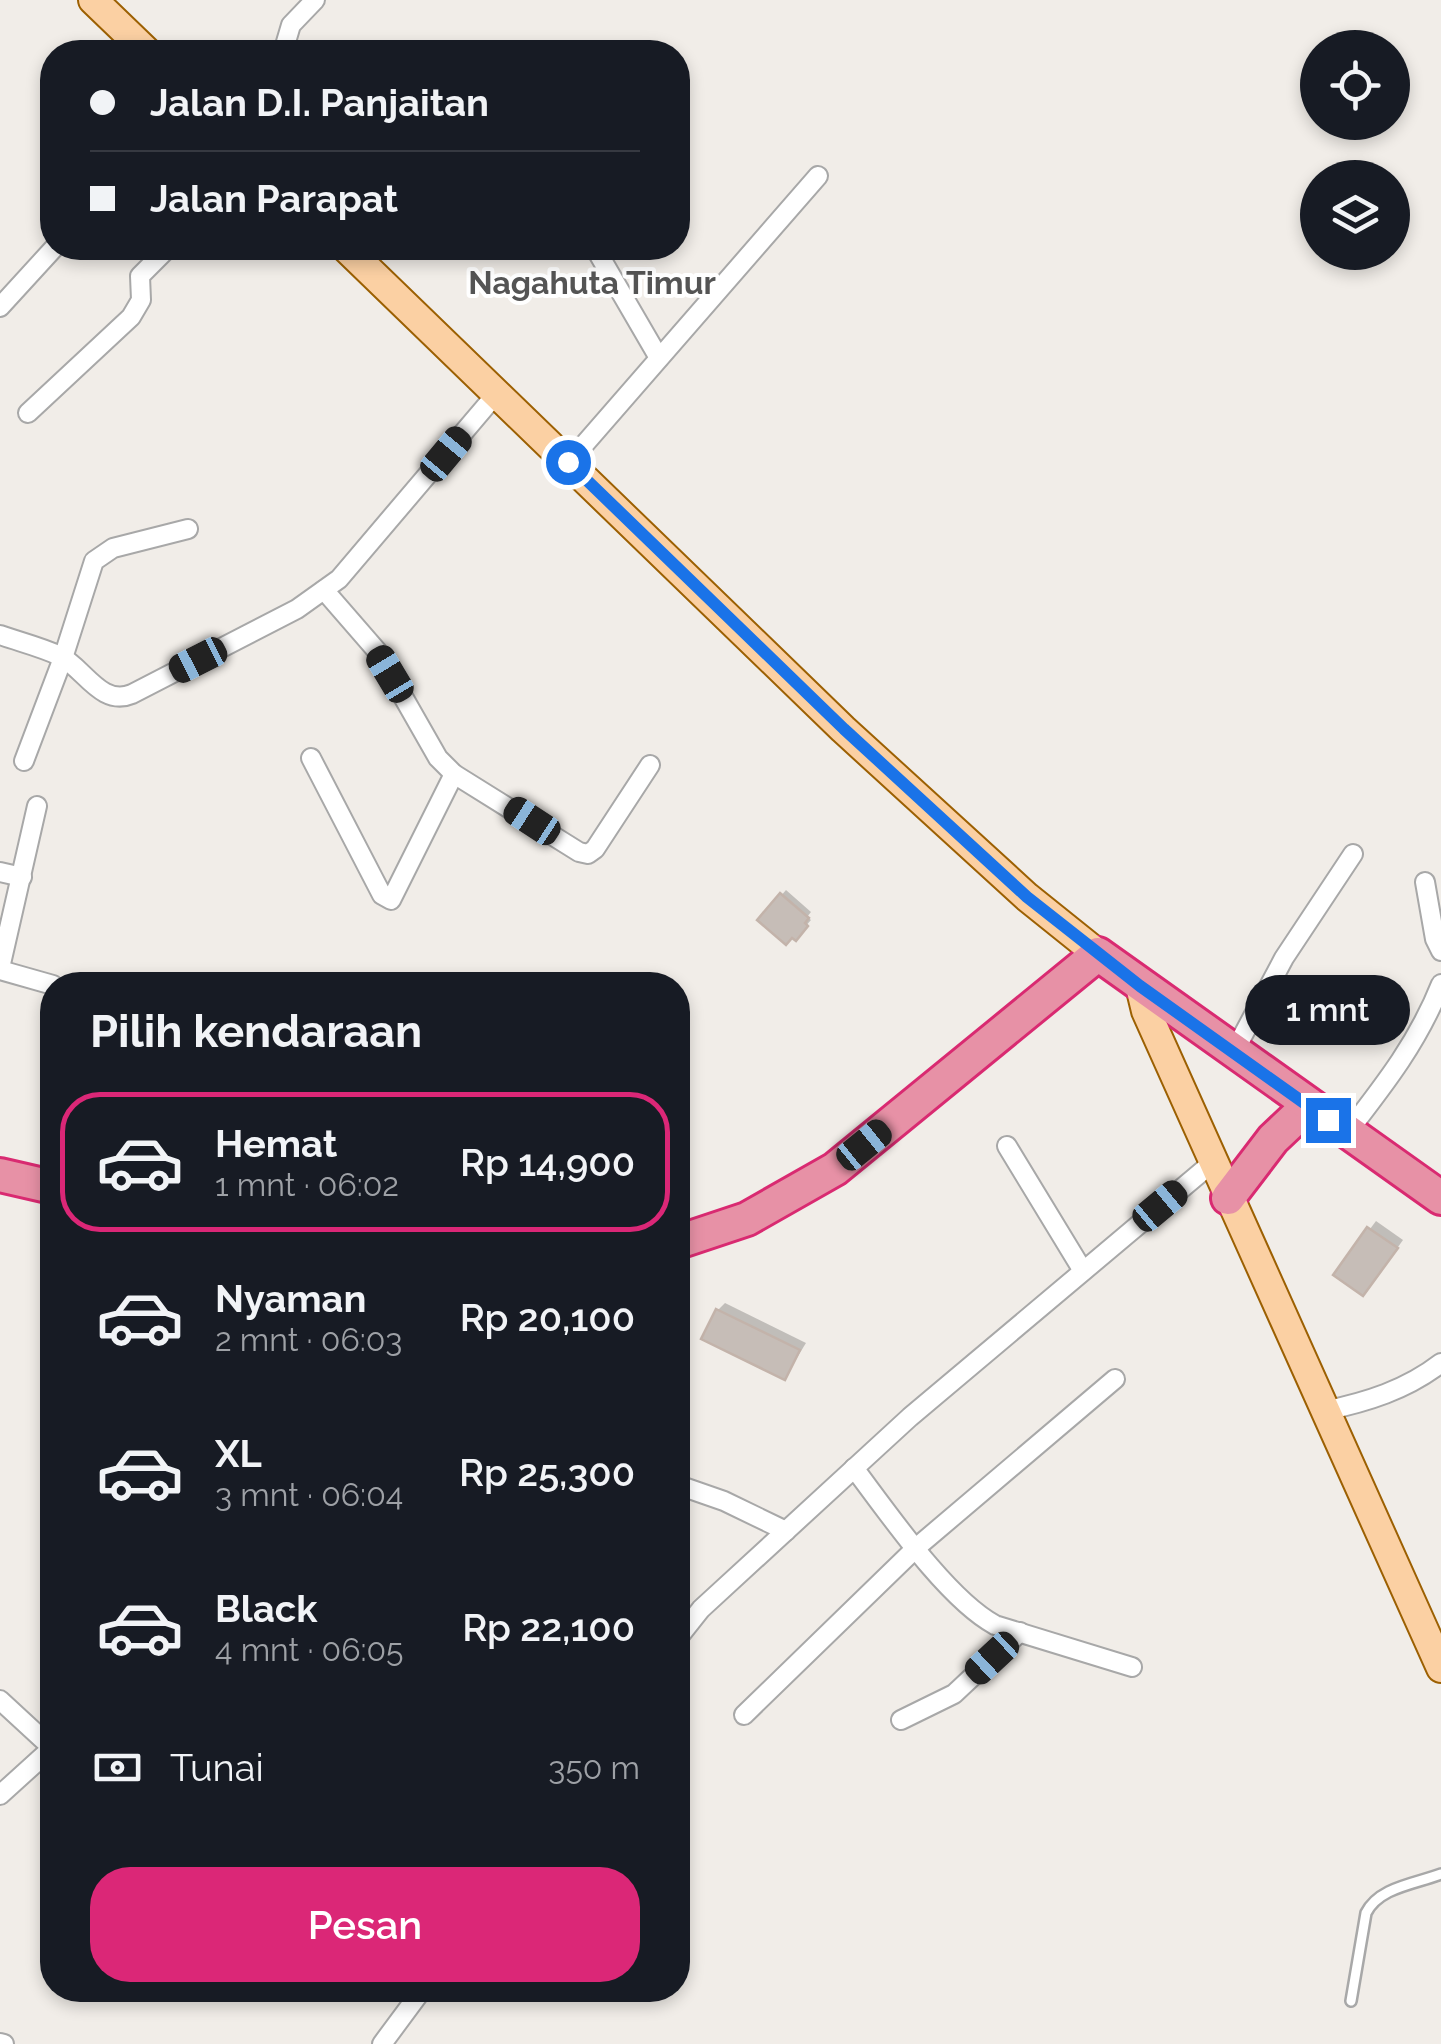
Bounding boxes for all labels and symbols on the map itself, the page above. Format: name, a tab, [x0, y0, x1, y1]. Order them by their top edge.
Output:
district label: Nagahuta Timur	[468, 264, 716, 301]
car	[415, 421, 477, 487]
route start	[546, 440, 591, 485]
car	[164, 633, 232, 687]
car	[362, 641, 418, 707]
car	[499, 792, 565, 850]
callout: 1 mnt	[1246, 975, 1410, 1045]
route end	[1306, 1098, 1351, 1143]
car	[831, 1114, 897, 1176]
car	[1127, 1175, 1193, 1237]
car	[960, 1627, 1024, 1689]

